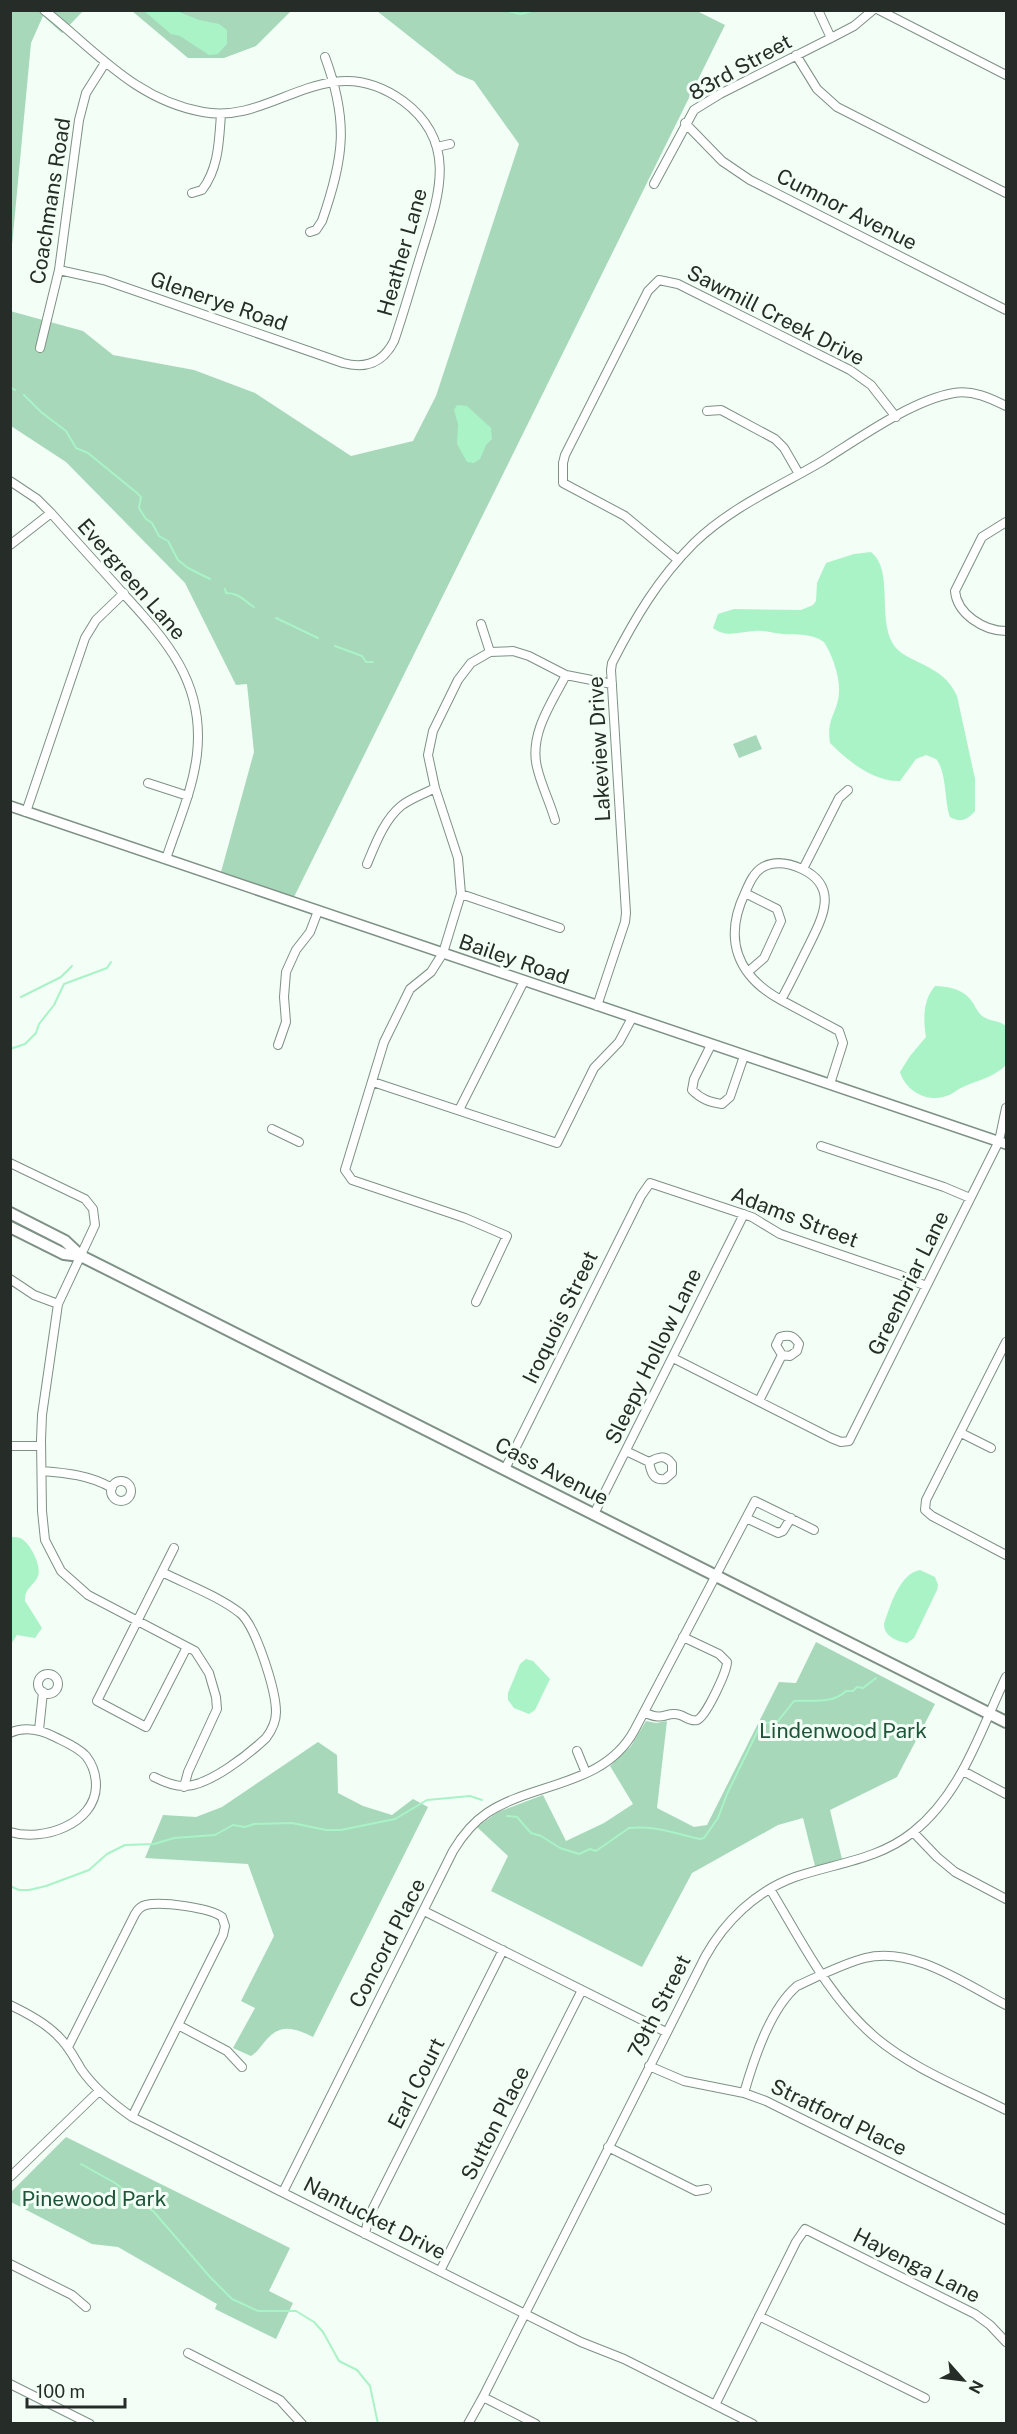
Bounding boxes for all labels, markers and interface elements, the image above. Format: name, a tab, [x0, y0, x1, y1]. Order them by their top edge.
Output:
street label: 83rd Street	[684, 29, 796, 105]
street label: Coachmans Road	[24, 116, 76, 286]
street label: Cumnor Avenue	[773, 163, 921, 255]
street label: Heather Lane	[372, 185, 432, 319]
street label: Sawmill Creek Drive	[683, 259, 869, 371]
street label: Glenerye Road	[147, 266, 291, 336]
street label: Evergreen Lane	[73, 513, 191, 645]
street label: Lakeview Drive	[583, 676, 615, 822]
street label: Bailey Road	[456, 929, 572, 989]
street label: Adams Street	[728, 1181, 862, 1253]
street label: Greenbriar Lane	[862, 1207, 954, 1359]
street label: Iroquois Street	[517, 1247, 603, 1387]
street label: Sleepy Hollow Lane	[600, 1264, 706, 1448]
street label: Cass Avenue	[491, 1432, 613, 1510]
park label: Lindenwood Park	[759, 1718, 927, 1743]
street label: Concord Place	[344, 1874, 430, 2012]
street label: 79th Street	[622, 1950, 696, 2062]
street label: Earl Court	[382, 2033, 450, 2133]
street label: Sutton Place	[456, 2062, 534, 2184]
street label: Stratford Place	[767, 2073, 911, 2161]
street label: Nantucket Drive	[299, 2171, 451, 2265]
park label: Pinewood Park	[22, 2186, 167, 2211]
street label: Hayenga Lane	[849, 2222, 985, 2308]
north arrow	[933, 2350, 993, 2410]
scale bar	[27, 2371, 124, 2409]
text: N	[964, 2377, 987, 2397]
text: 100 m	[36, 2381, 85, 2402]

